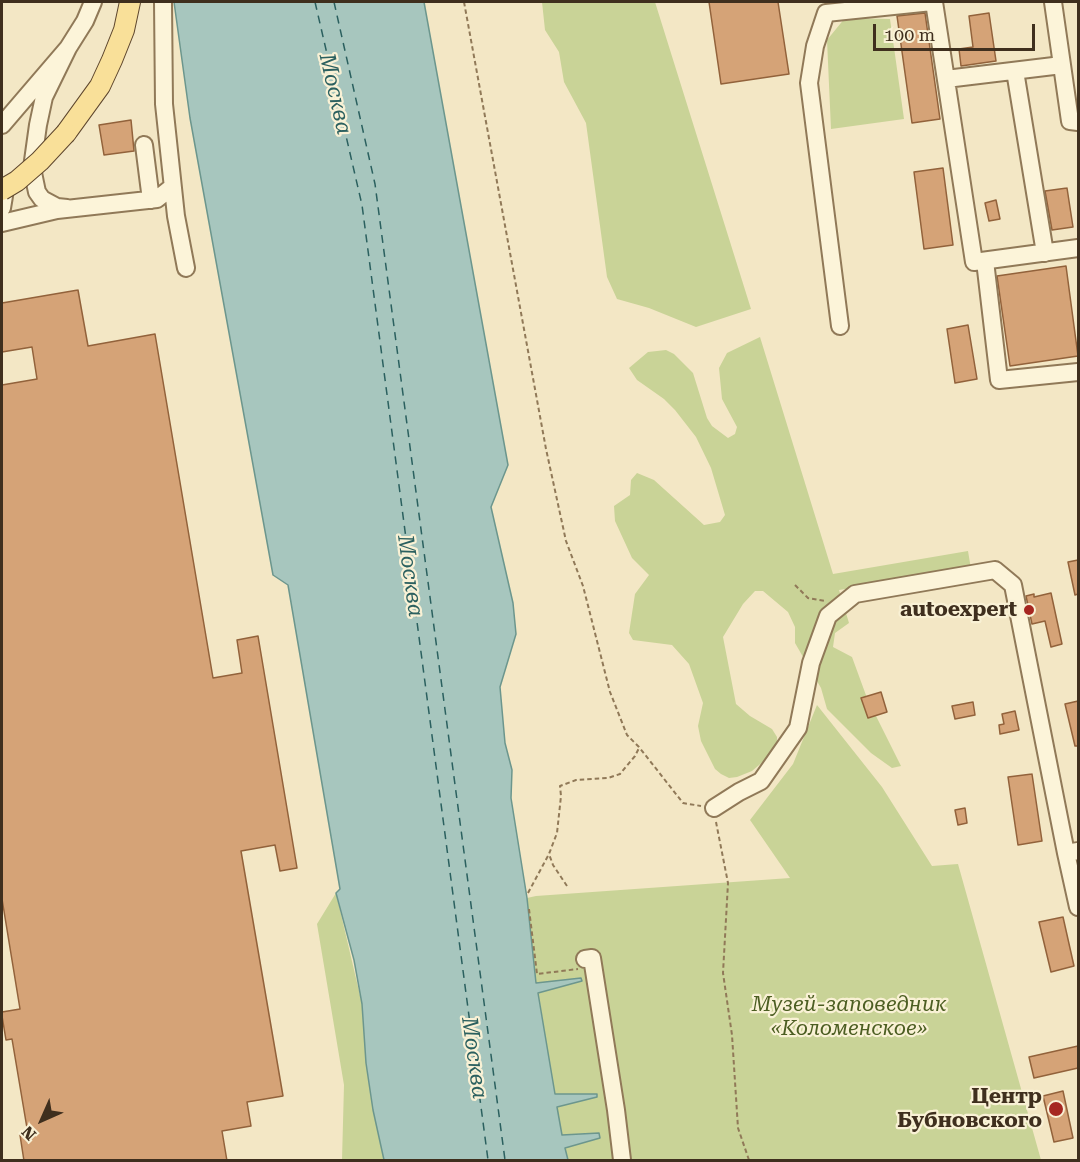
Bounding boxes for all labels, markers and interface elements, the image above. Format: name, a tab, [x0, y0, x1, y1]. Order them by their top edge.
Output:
scale bar	[876, 12, 1038, 50]
text: 100 m	[884, 24, 935, 45]
water label: Москва	[313, 51, 357, 137]
water label: Москва	[391, 533, 429, 619]
place label: autoexpert	[900, 597, 1017, 623]
marker: autoexpert	[1022, 603, 1036, 617]
park label: Музей-заповедник «Коломенское»	[752, 992, 946, 1042]
water label: Москва	[455, 1015, 493, 1101]
place label: Центр Бубновского	[897, 1084, 1042, 1134]
north arrow	[12, 1090, 72, 1150]
marker: Центр Бубновского	[1047, 1100, 1065, 1118]
text: N	[18, 1122, 40, 1144]

